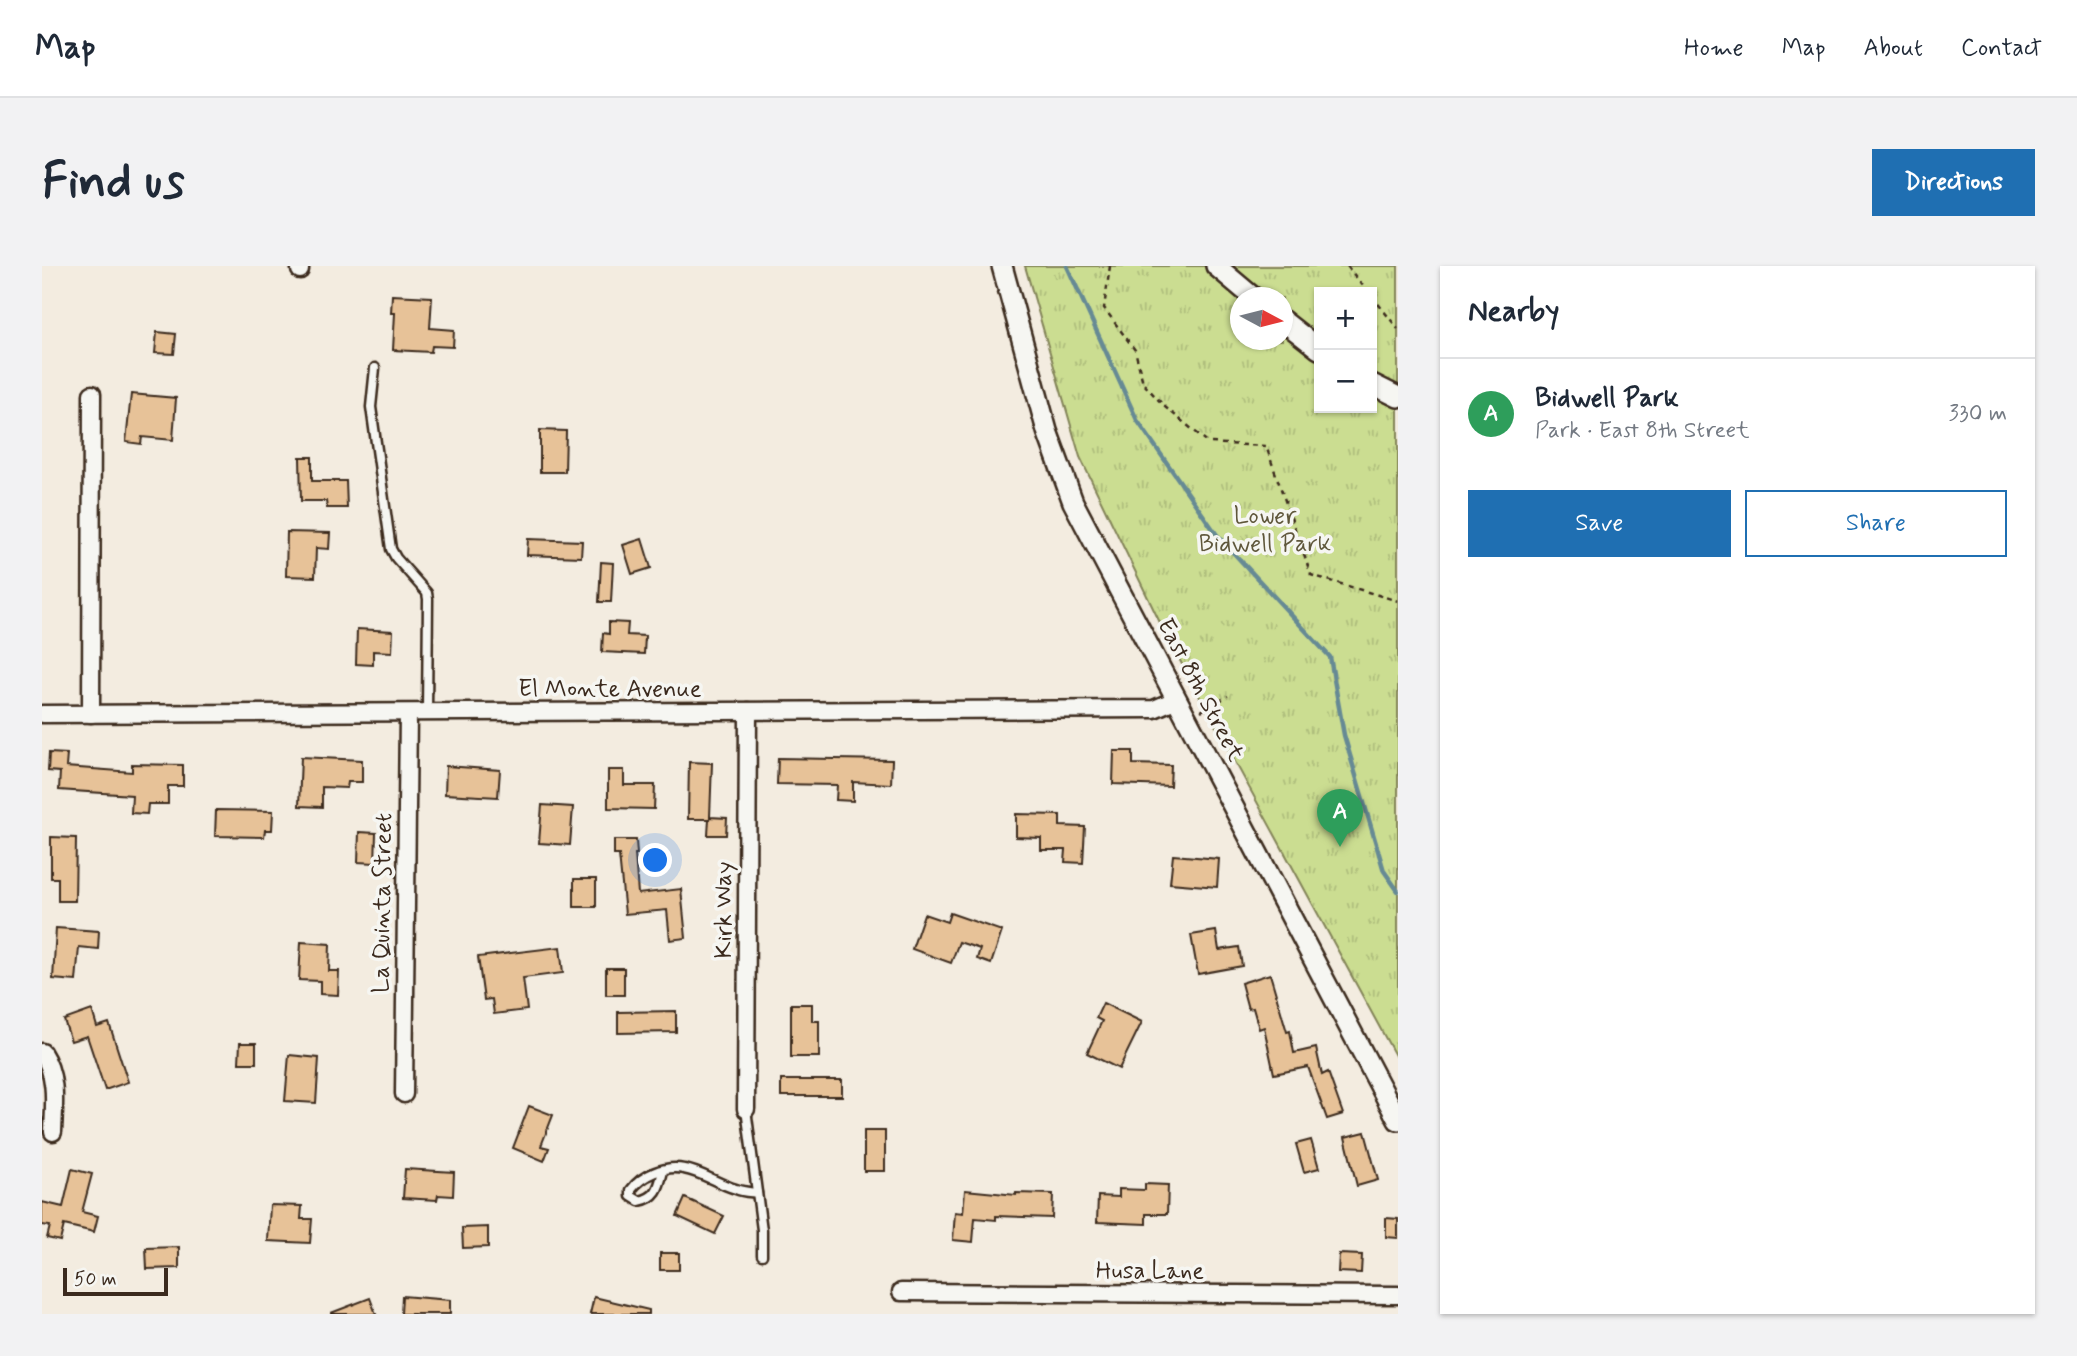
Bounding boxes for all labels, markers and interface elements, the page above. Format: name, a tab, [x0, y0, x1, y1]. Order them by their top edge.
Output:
text: Map	[35, 26, 95, 70]
text: Home	[1684, 33, 1744, 64]
text: Map	[1782, 33, 1826, 64]
text: About	[1864, 33, 1923, 64]
text: Contact	[1961, 33, 2042, 64]
button: Directions	[1872, 149, 2035, 216]
text: Find us	[42, 150, 185, 215]
north arrow	[1230, 287, 1293, 350]
map controls	[1314, 287, 1377, 413]
button: +	[1314, 287, 1377, 350]
text: Nearby	[1468, 292, 1559, 331]
button: −	[1314, 350, 1377, 413]
text: Bidwell Park	[1535, 382, 1679, 416]
text: A	[1483, 399, 1499, 429]
text: 330 m	[1949, 399, 2007, 429]
text: Park · East 8th Street	[1535, 416, 1750, 446]
button: Save	[1468, 490, 1731, 557]
button: Share	[1745, 490, 2007, 557]
park label: Lower Bidwell Park	[1199, 501, 1331, 560]
street label: East 8th Street	[1149, 613, 1251, 767]
street label: El Monte Avenue	[518, 674, 702, 705]
pin: A	[1317, 789, 1363, 847]
street label: La Quinta Street	[366, 813, 400, 993]
your location	[638, 843, 672, 877]
street label: Kirk Way	[709, 861, 740, 959]
street label: Husa Lane	[1096, 1256, 1204, 1287]
scale bar	[63, 1265, 168, 1297]
text: 50 m	[74, 1267, 117, 1292]

